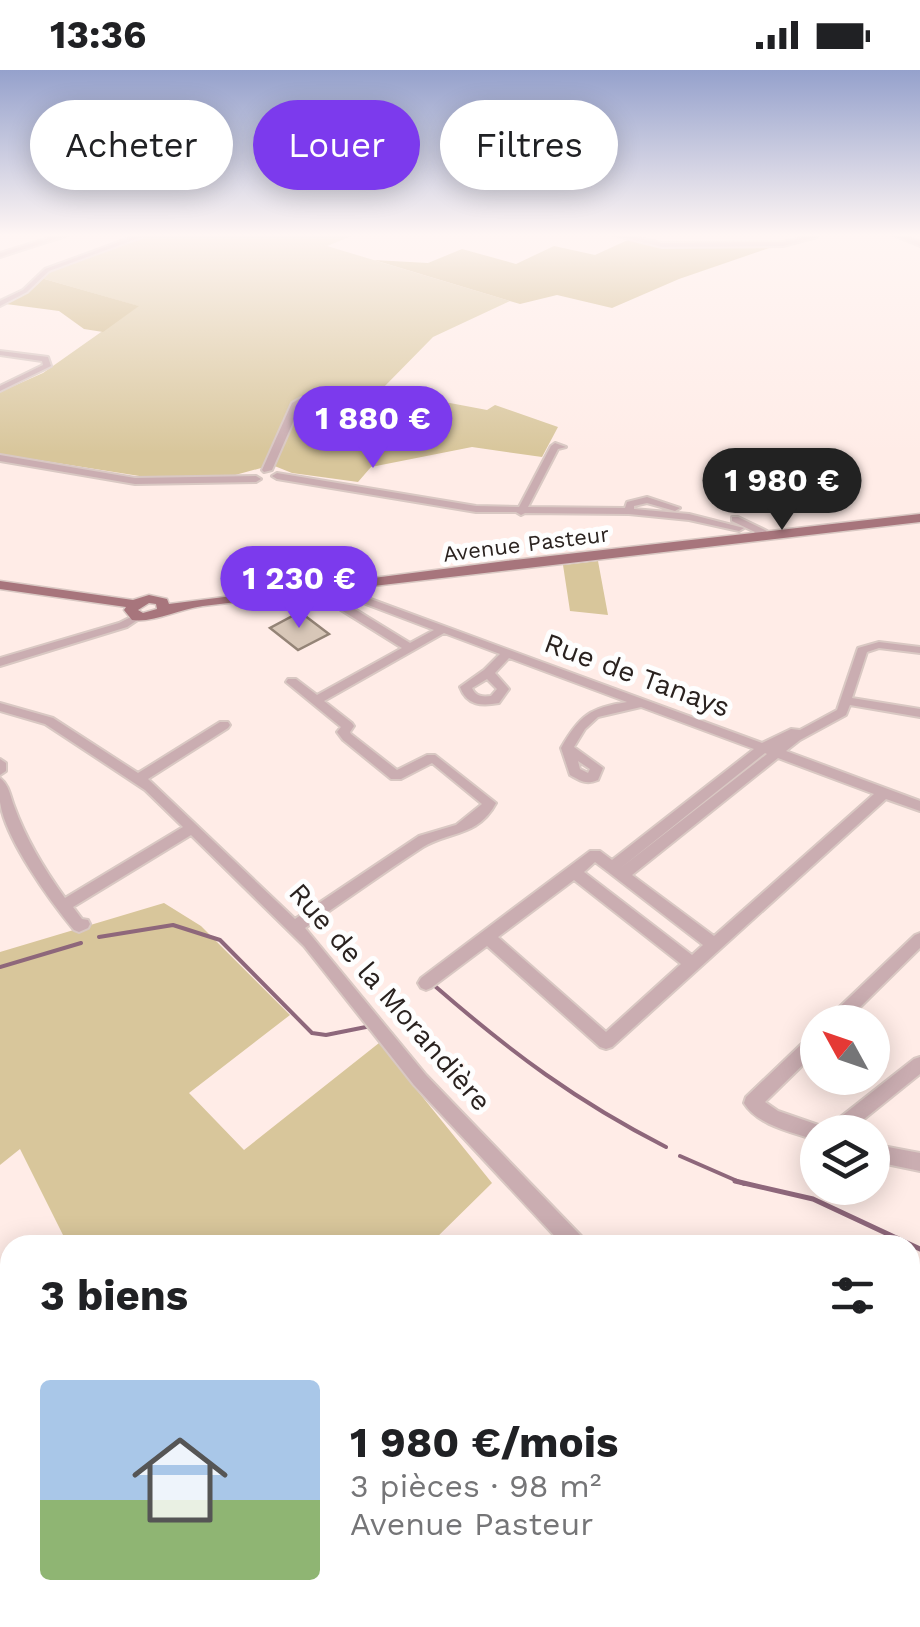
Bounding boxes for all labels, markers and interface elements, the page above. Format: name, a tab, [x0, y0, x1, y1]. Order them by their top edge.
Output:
text: 13:36	[50, 13, 146, 57]
chip: Acheter	[30, 100, 233, 190]
chip: Louer	[253, 100, 420, 190]
chip: Filtres	[440, 100, 618, 190]
pin: 1 880 €	[281, 386, 465, 471]
text: 1 880 €	[315, 399, 431, 437]
pin: 1 980 €	[690, 448, 874, 533]
text: 1 980 €	[725, 461, 839, 499]
street label: Avenue Pasteur	[441, 521, 611, 567]
pin: 1 230 €	[207, 546, 391, 631]
text: 1 230 €	[242, 559, 356, 597]
street label: Rue de Tanays	[540, 626, 734, 724]
street label: Rue de la Morandière	[282, 876, 498, 1118]
north arrow	[800, 1005, 890, 1095]
map controls	[800, 1005, 890, 1205]
button: layers	[800, 1115, 890, 1205]
icon: filters	[825, 1268, 880, 1323]
text: 3 biens	[40, 1271, 188, 1320]
text: 1 980 €/mois	[350, 1418, 618, 1467]
icon: home	[120, 1420, 240, 1540]
text: 3 pièces · 98 m²	[350, 1467, 601, 1505]
text: Avenue Pasteur	[350, 1505, 593, 1543]

